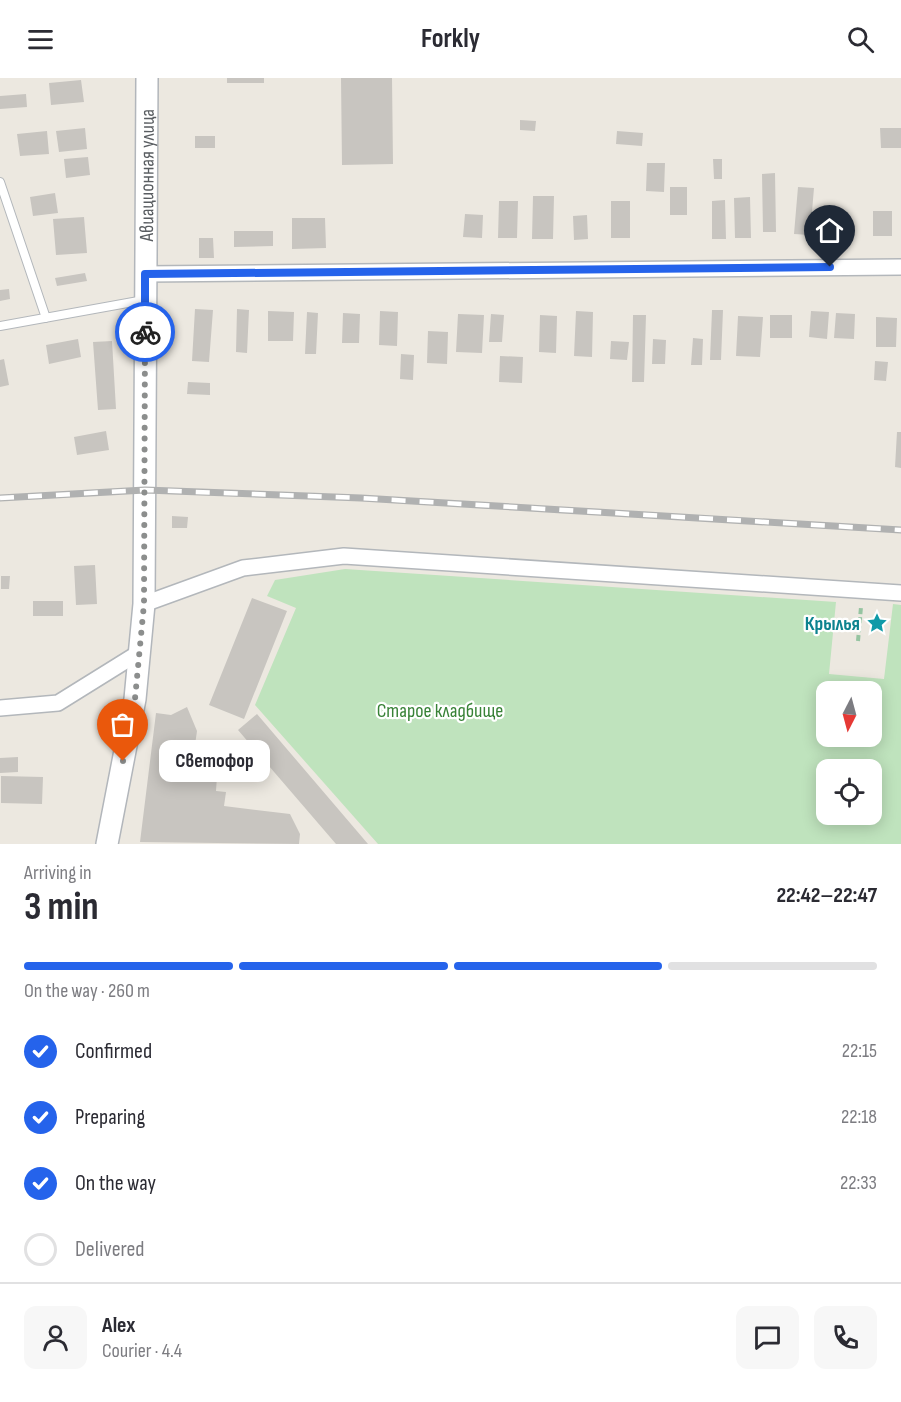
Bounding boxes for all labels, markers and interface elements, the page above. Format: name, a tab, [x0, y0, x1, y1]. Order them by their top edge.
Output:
icon: menu	[24, 23, 57, 56]
text: Forkly	[421, 23, 480, 55]
icon: search	[844, 23, 877, 56]
street label: Авиационная улица	[135, 109, 160, 242]
pin	[804, 205, 855, 267]
icon: home	[813, 214, 846, 247]
courier	[115, 302, 175, 362]
icon: bike	[129, 316, 162, 349]
place icon: Крылья	[865, 611, 889, 635]
place label: Крылья	[805, 612, 860, 636]
north arrow	[816, 681, 882, 747]
map controls	[816, 681, 882, 825]
pin	[97, 699, 148, 761]
park label: Старое кладбище	[377, 699, 503, 723]
icon: bag	[106, 708, 139, 741]
callout: Светофор	[159, 740, 270, 782]
text: Светофор	[175, 749, 254, 773]
button: locate	[816, 759, 882, 825]
text: Arriving in	[24, 861, 92, 885]
text: 22:42–22:47	[776, 882, 877, 909]
text: 3 min	[24, 884, 99, 931]
text: On the way · 260 m	[24, 979, 150, 1003]
icon: check	[24, 1035, 57, 1068]
text: Confirmed	[75, 1038, 152, 1065]
text: 22:15	[842, 1039, 877, 1063]
icon: check	[24, 1101, 57, 1134]
text: Preparing	[75, 1104, 145, 1131]
text: 22:18	[841, 1105, 877, 1129]
icon: check	[24, 1167, 57, 1200]
text: On the way	[75, 1170, 156, 1197]
text: 22:33	[840, 1171, 877, 1195]
text: Delivered	[75, 1236, 144, 1263]
button: person	[24, 1306, 87, 1369]
button: chat	[736, 1306, 799, 1369]
button: phone	[814, 1306, 877, 1369]
text: Alex	[102, 1312, 135, 1339]
text: Courier · 4.4	[102, 1339, 182, 1363]

